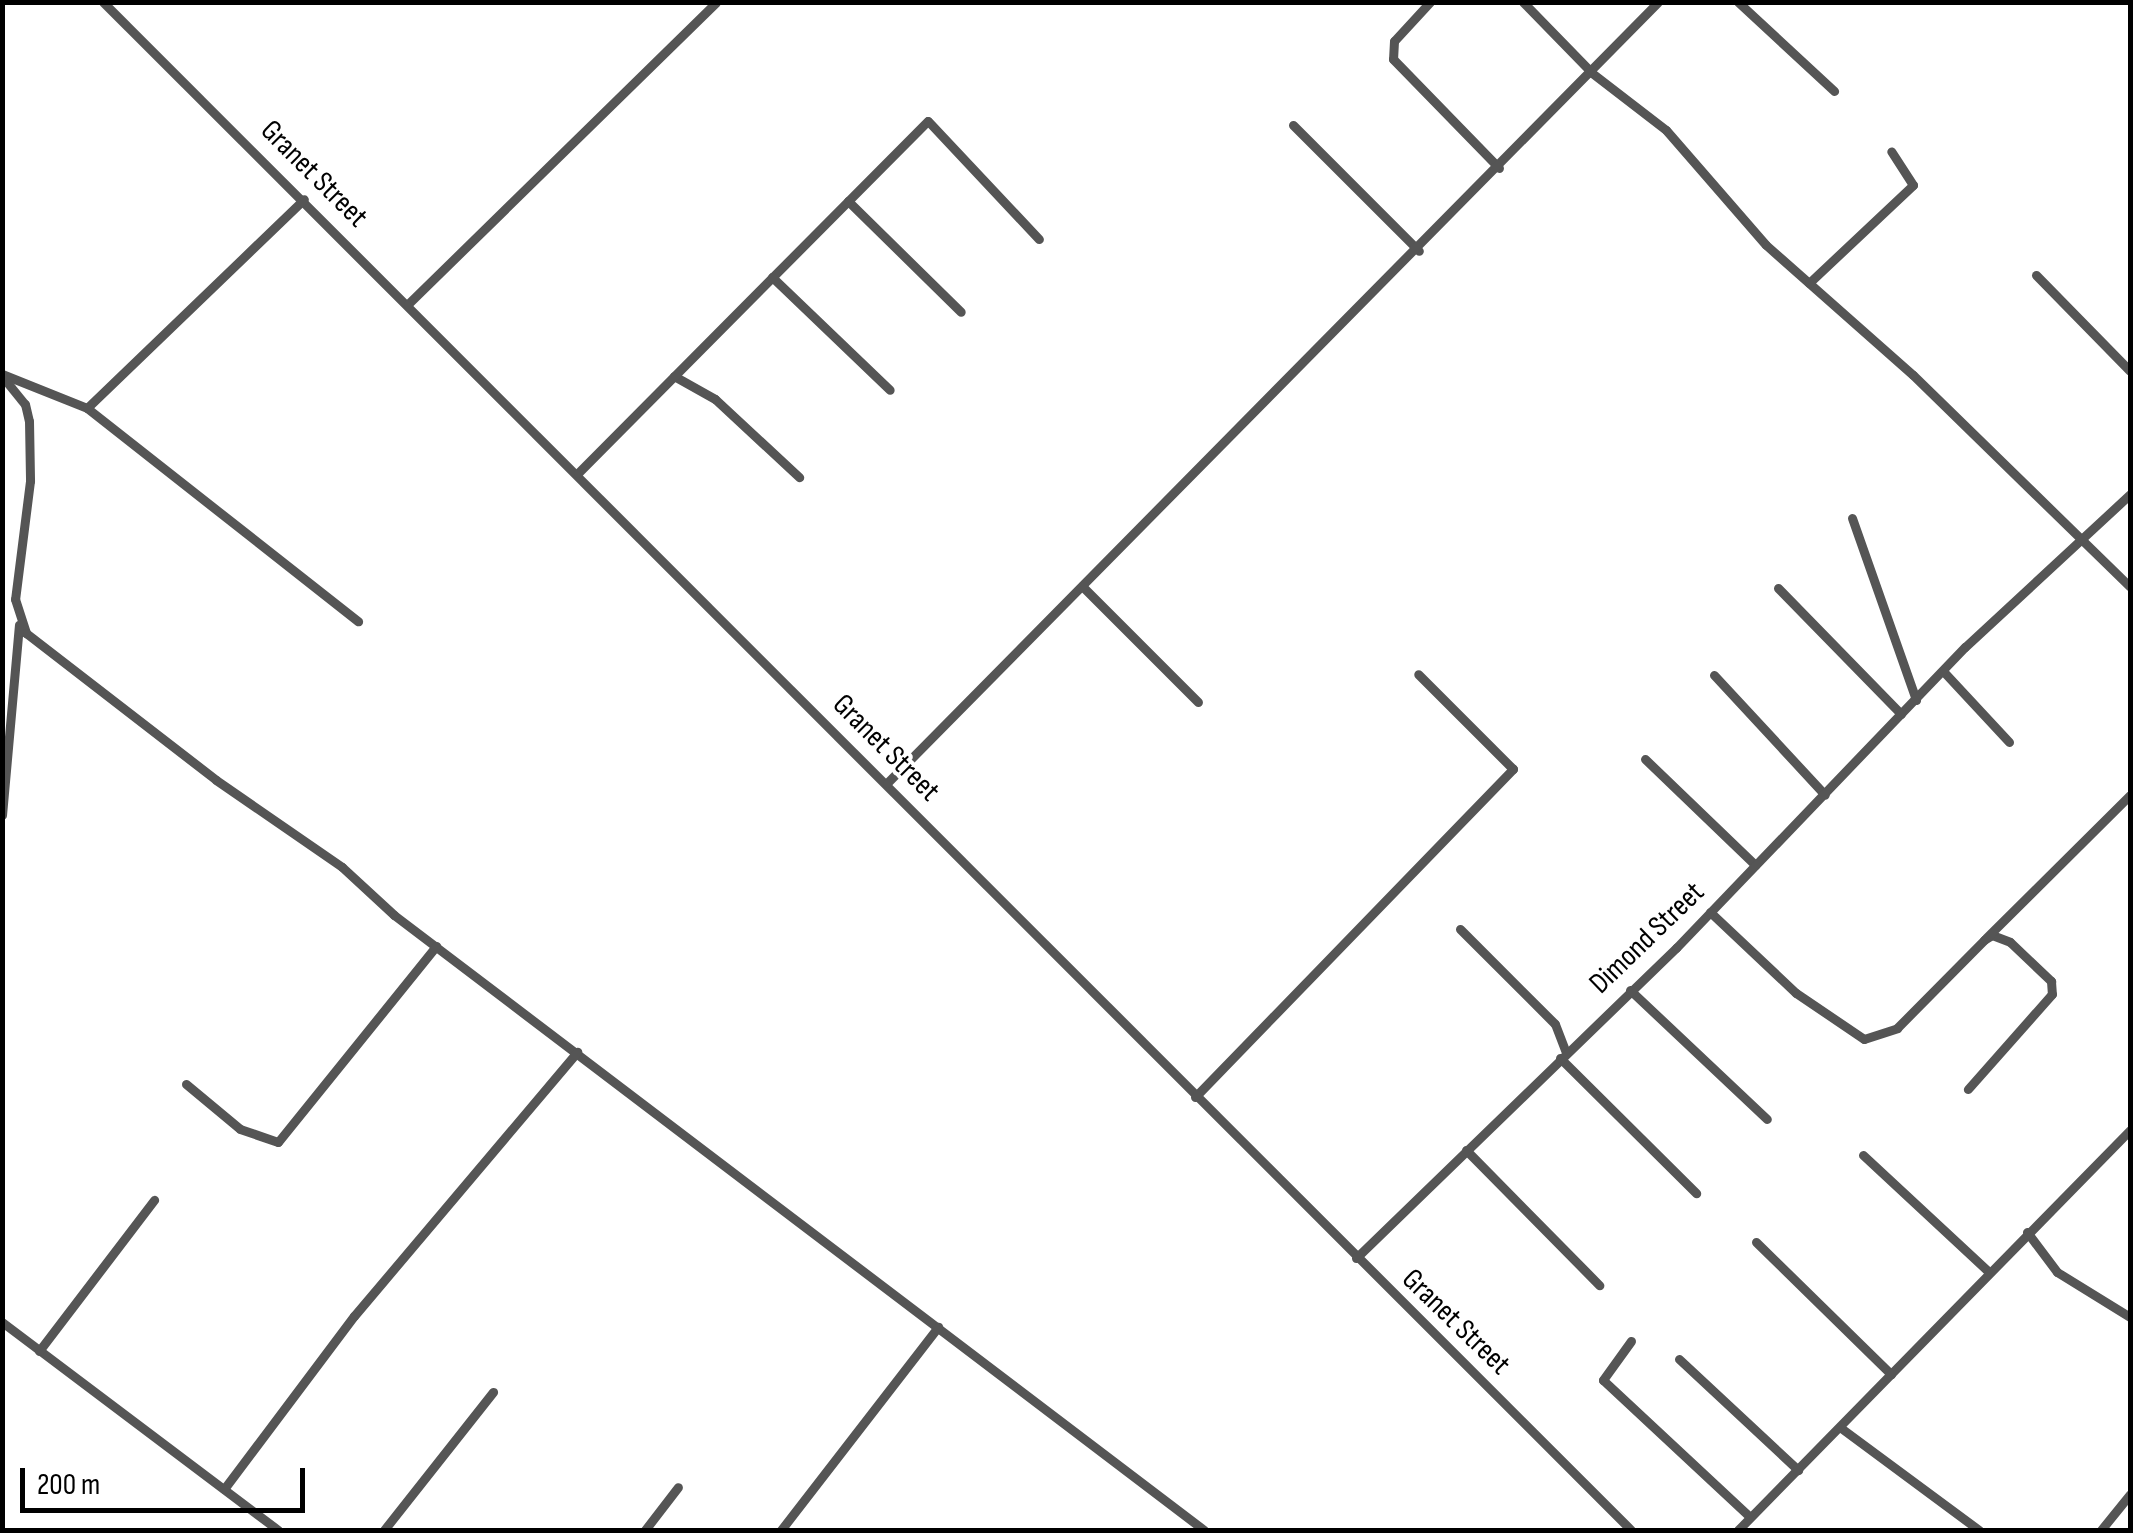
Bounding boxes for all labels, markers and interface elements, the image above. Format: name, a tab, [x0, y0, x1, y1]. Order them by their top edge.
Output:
street label: Granet Street	[253, 113, 375, 235]
street label: Granet Street	[825, 687, 947, 809]
street label: Dimond Street	[1582, 875, 1712, 1001]
street label: Granet Street	[1394, 1262, 1518, 1382]
scale bar	[25, 1448, 310, 1510]
text: 200 m	[37, 1467, 100, 1503]

